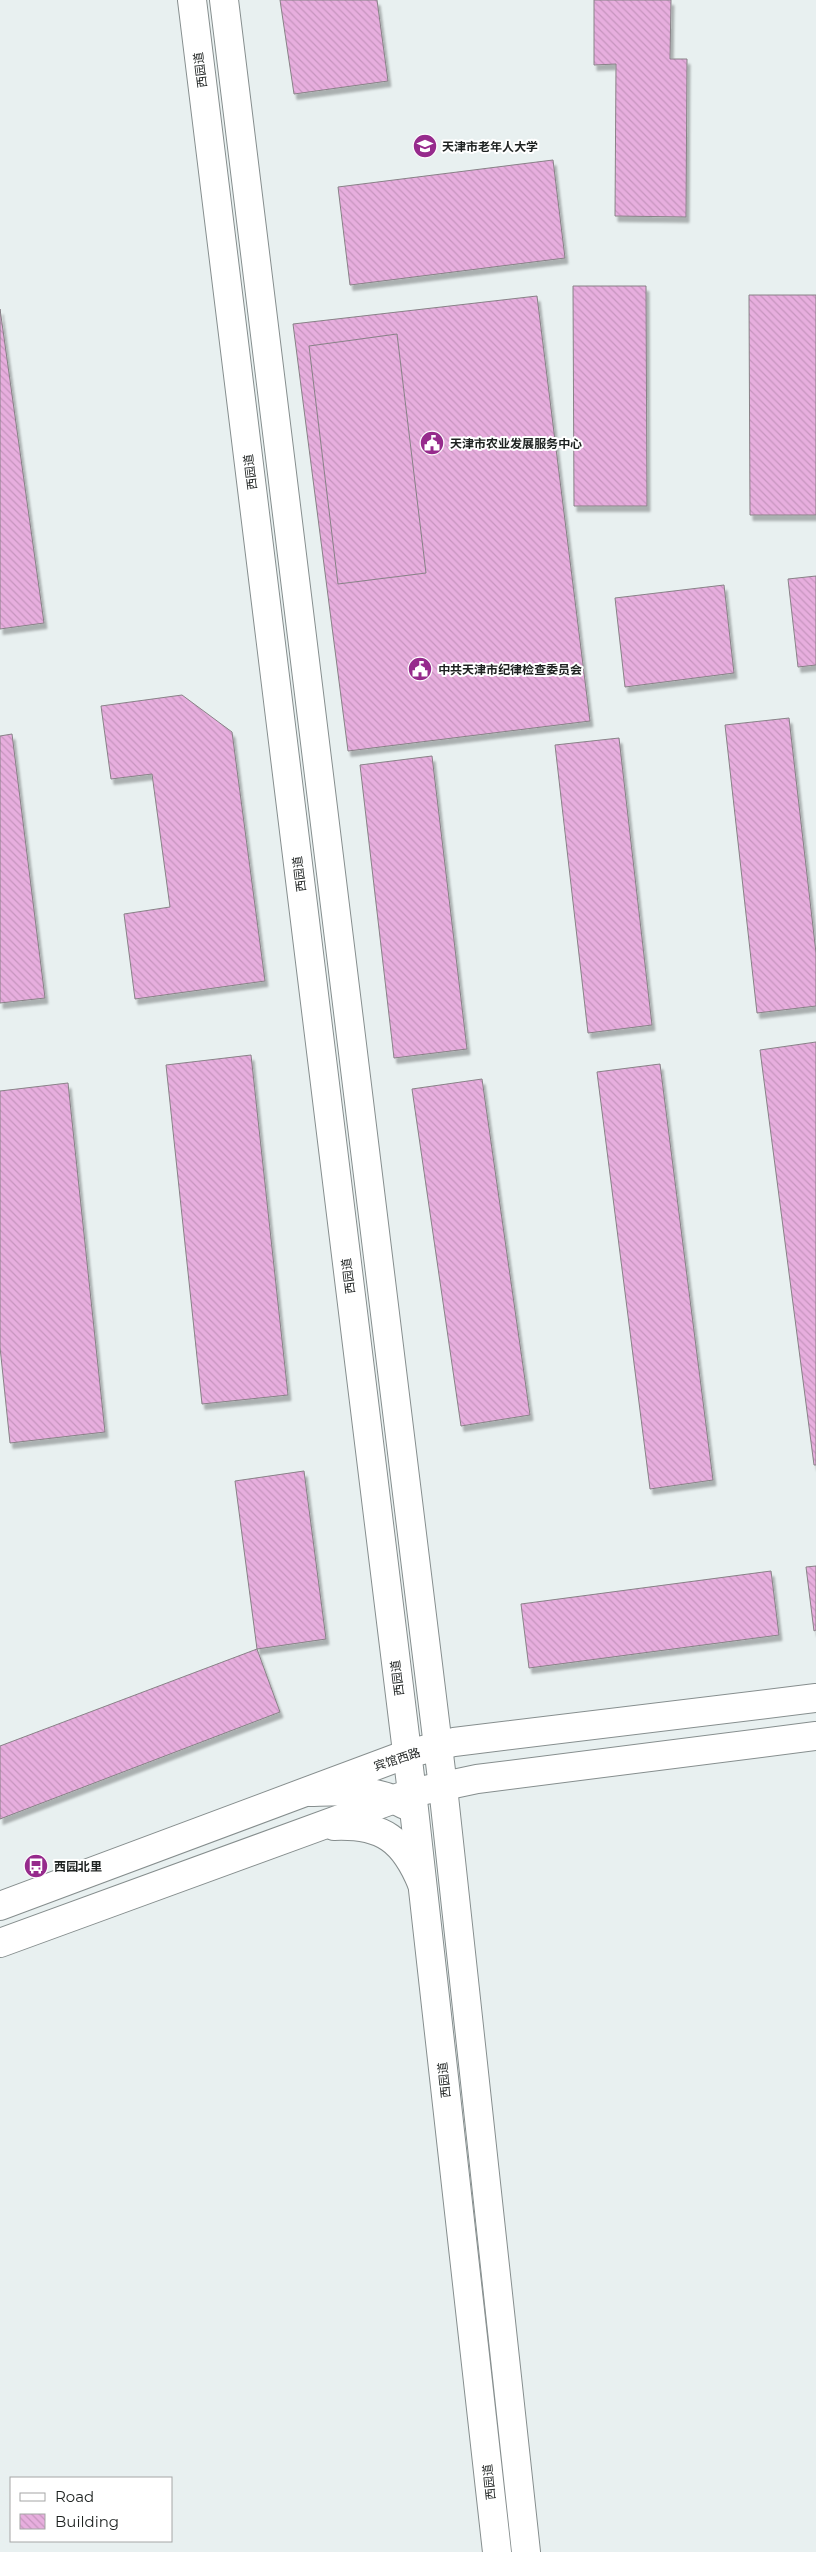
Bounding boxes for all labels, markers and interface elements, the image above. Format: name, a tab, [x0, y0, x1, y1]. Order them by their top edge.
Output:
street label: 西园道	[190, 51, 210, 89]
school or university icon: 天津市老年人大学	[412, 133, 438, 159]
place label: 天津市老年人大学	[442, 139, 538, 154]
public building icon: 天津市农业发展服务中心	[419, 430, 445, 456]
place label: 天津市农业发展服务中心	[450, 436, 582, 451]
street label: 西园道	[240, 453, 260, 491]
public building icon: 中共天津市纪律检查委员会	[407, 656, 433, 682]
place label: 中共天津市纪律检查委员会	[438, 662, 582, 677]
street label: 西园道	[289, 855, 309, 893]
street label: 西园道	[338, 1257, 358, 1295]
street label: 西园道	[387, 1659, 407, 1697]
street label: 宾馆西路	[372, 1744, 422, 1774]
bus stop icon: 西园北里	[23, 1853, 49, 1879]
place label: 西园北里	[54, 1859, 102, 1874]
street label: 西园道	[435, 2061, 453, 2099]
street label: 西园道	[480, 2463, 498, 2501]
legend	[10, 2477, 172, 2542]
text: Road	[55, 2487, 94, 2506]
text: Building	[55, 2512, 119, 2531]

